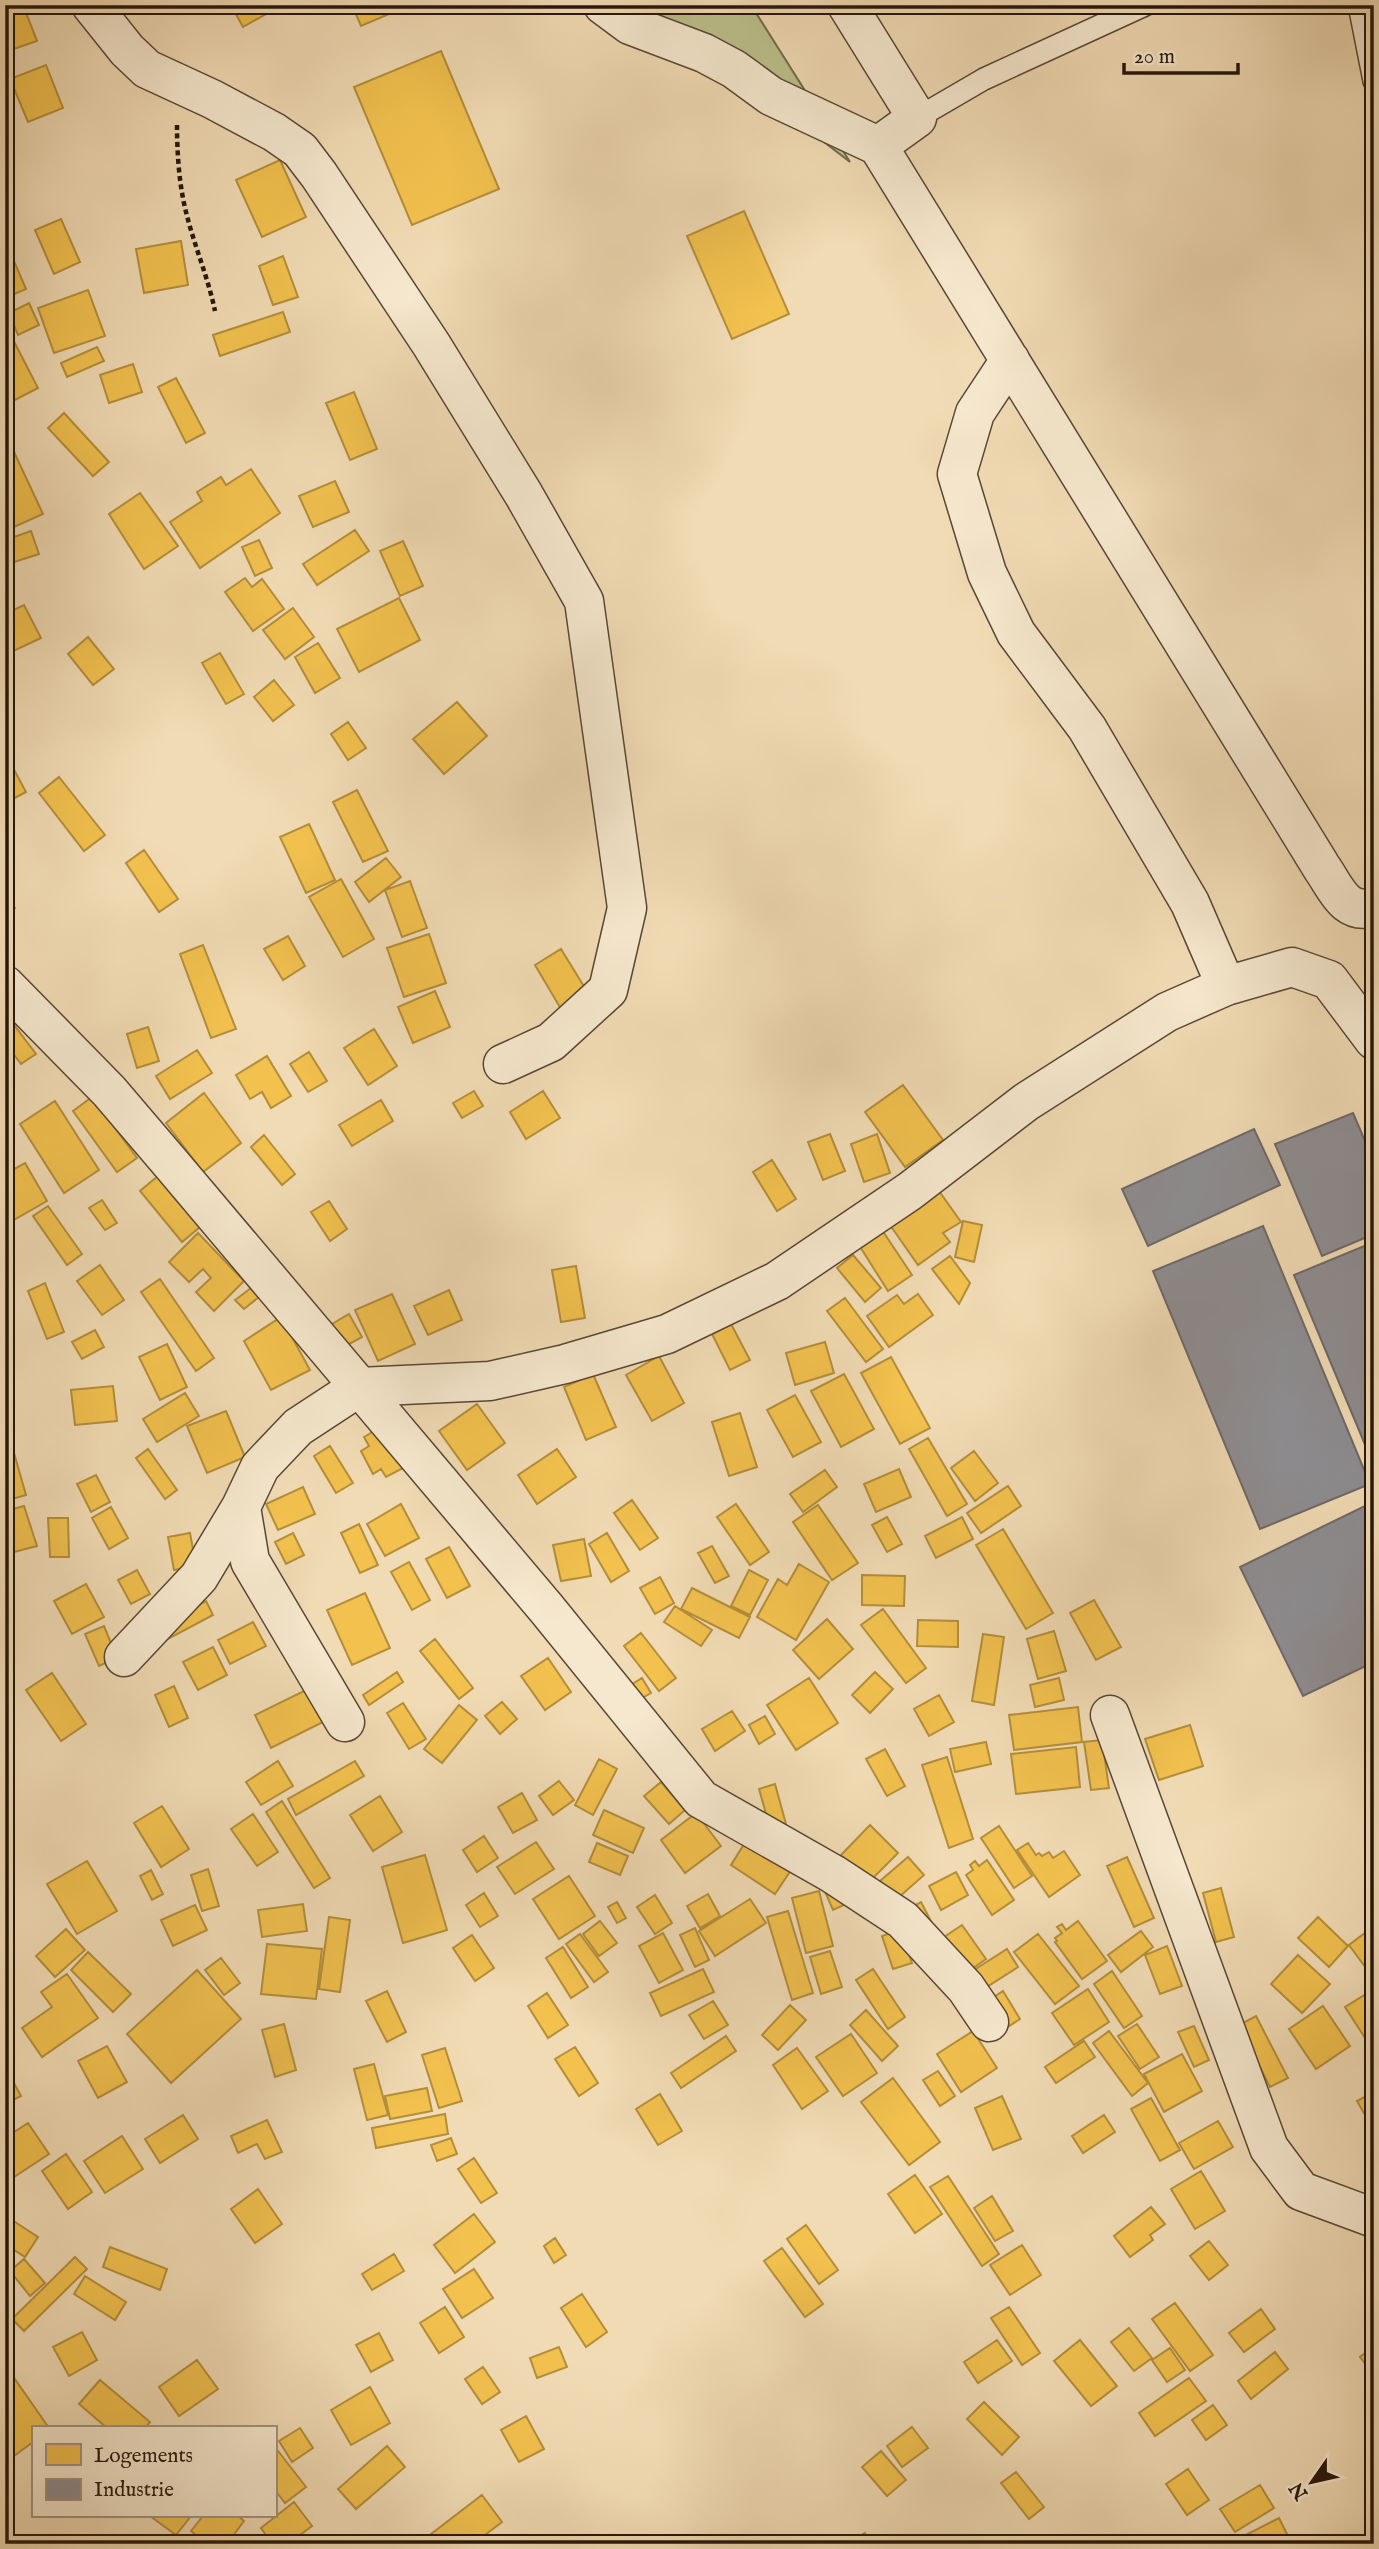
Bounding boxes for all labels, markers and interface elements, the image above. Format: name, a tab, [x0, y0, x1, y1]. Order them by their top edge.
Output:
scale bar	[1124, 32, 1237, 76]
text: 20 m	[1134, 44, 1175, 71]
legend	[32, 2426, 276, 2518]
text: Logements	[94, 2443, 193, 2470]
north arrow	[1278, 2448, 1348, 2518]
text: N	[1285, 2476, 1315, 2505]
text: Industrie	[94, 2477, 174, 2504]

